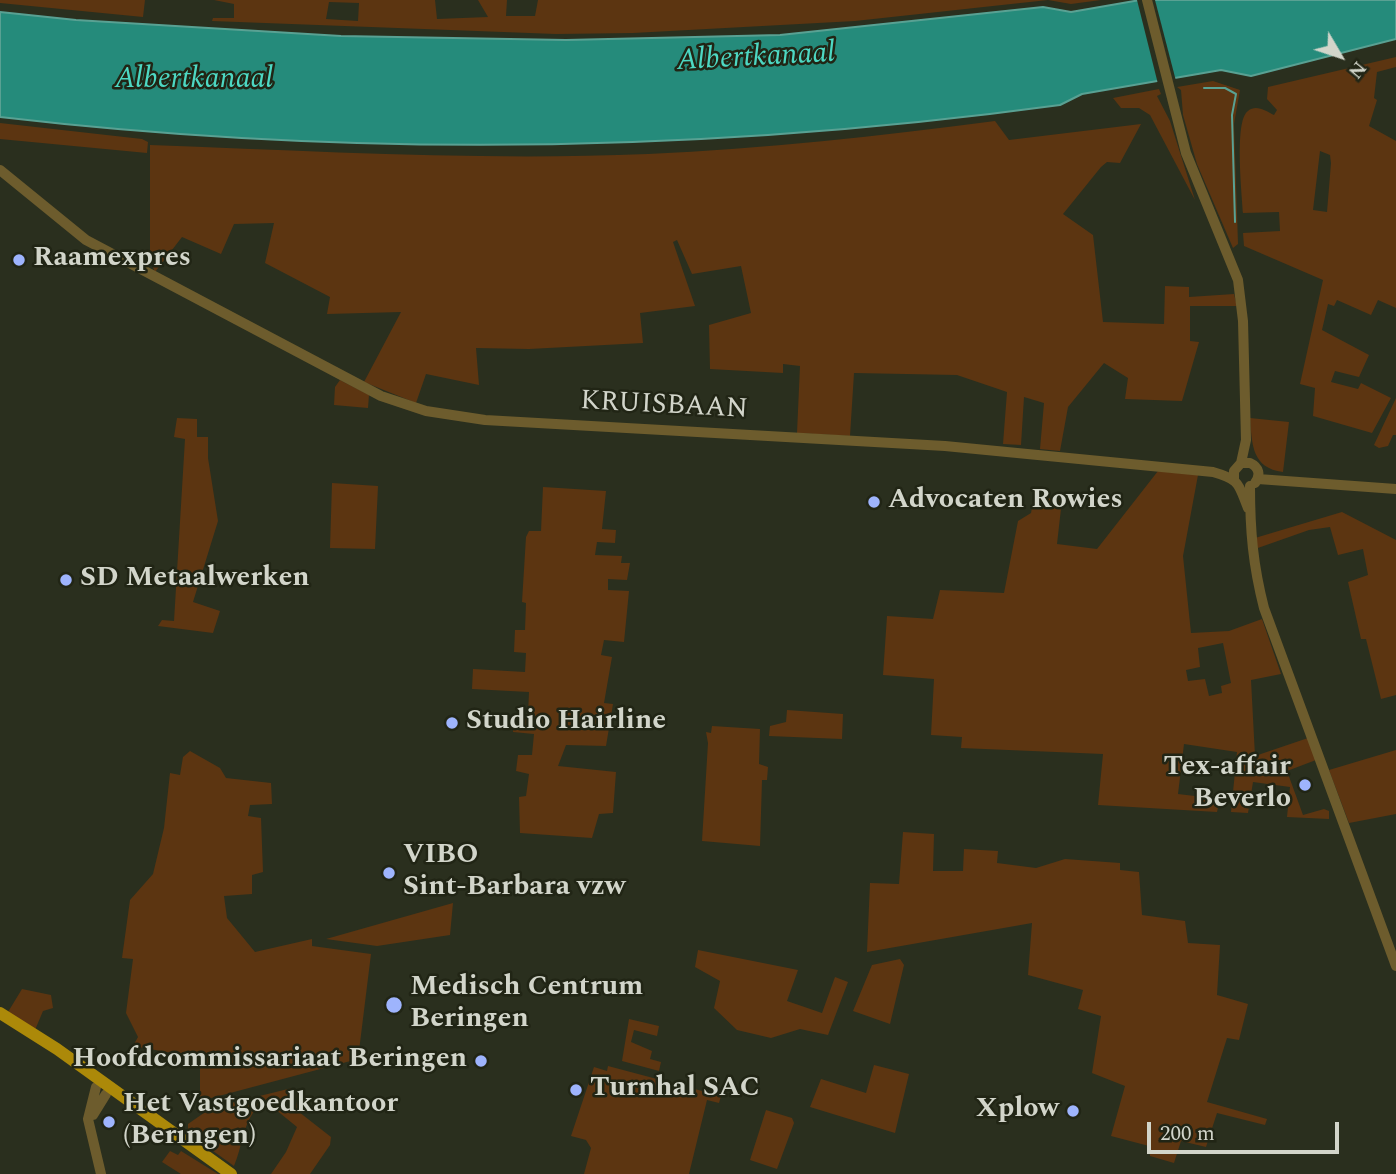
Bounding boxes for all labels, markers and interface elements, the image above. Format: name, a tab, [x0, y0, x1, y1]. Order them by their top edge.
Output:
north arrow	[1305, 21, 1375, 91]
water label: Albertkanaal	[676, 37, 836, 81]
text: N	[1341, 54, 1373, 85]
water label: Albertkanaal	[115, 63, 273, 99]
place label: Raamexpres	[33, 243, 191, 277]
marker: Raamexpres	[11, 252, 27, 268]
street label: KRUISBAAN	[579, 386, 749, 428]
place label: Advocaten Rowies	[888, 485, 1123, 519]
marker: Advocaten Rowies	[866, 494, 882, 510]
place label: SD Metaalwerken	[80, 563, 310, 597]
marker: SD Metaalwerken	[58, 572, 74, 588]
place label: Studio Hairline	[466, 706, 666, 740]
marker: Studio Hairline	[444, 715, 460, 731]
place label: Tex-affair Beverlo	[1163, 752, 1291, 818]
marker: Tex-affair Beverlo	[1297, 777, 1313, 793]
place label: VIBO Sint-Barbara vzw	[403, 840, 625, 906]
marker: VIBO Sint-Barbara vzw	[381, 865, 397, 881]
place label: Medisch Centrum Beringen	[410, 972, 643, 1038]
marker: Medisch Centrum Beringen	[384, 995, 404, 1015]
place label: Hoofdcommissariaat Beringen	[72, 1044, 467, 1078]
marker: Hoofdcommissariaat Beringen	[473, 1053, 489, 1069]
place label: Turnhal SAC	[590, 1073, 760, 1107]
marker: Turnhal SAC	[568, 1082, 584, 1098]
place label: Het Vastgoedkantoor (Beringen)	[123, 1089, 398, 1155]
place label: Xplow	[976, 1094, 1059, 1128]
marker: Xplow	[1065, 1103, 1081, 1119]
scale bar	[1151, 1108, 1344, 1152]
marker: Het Vastgoedkantoor (Beringen)	[101, 1114, 117, 1130]
text: 200 m	[1160, 1118, 1215, 1150]

